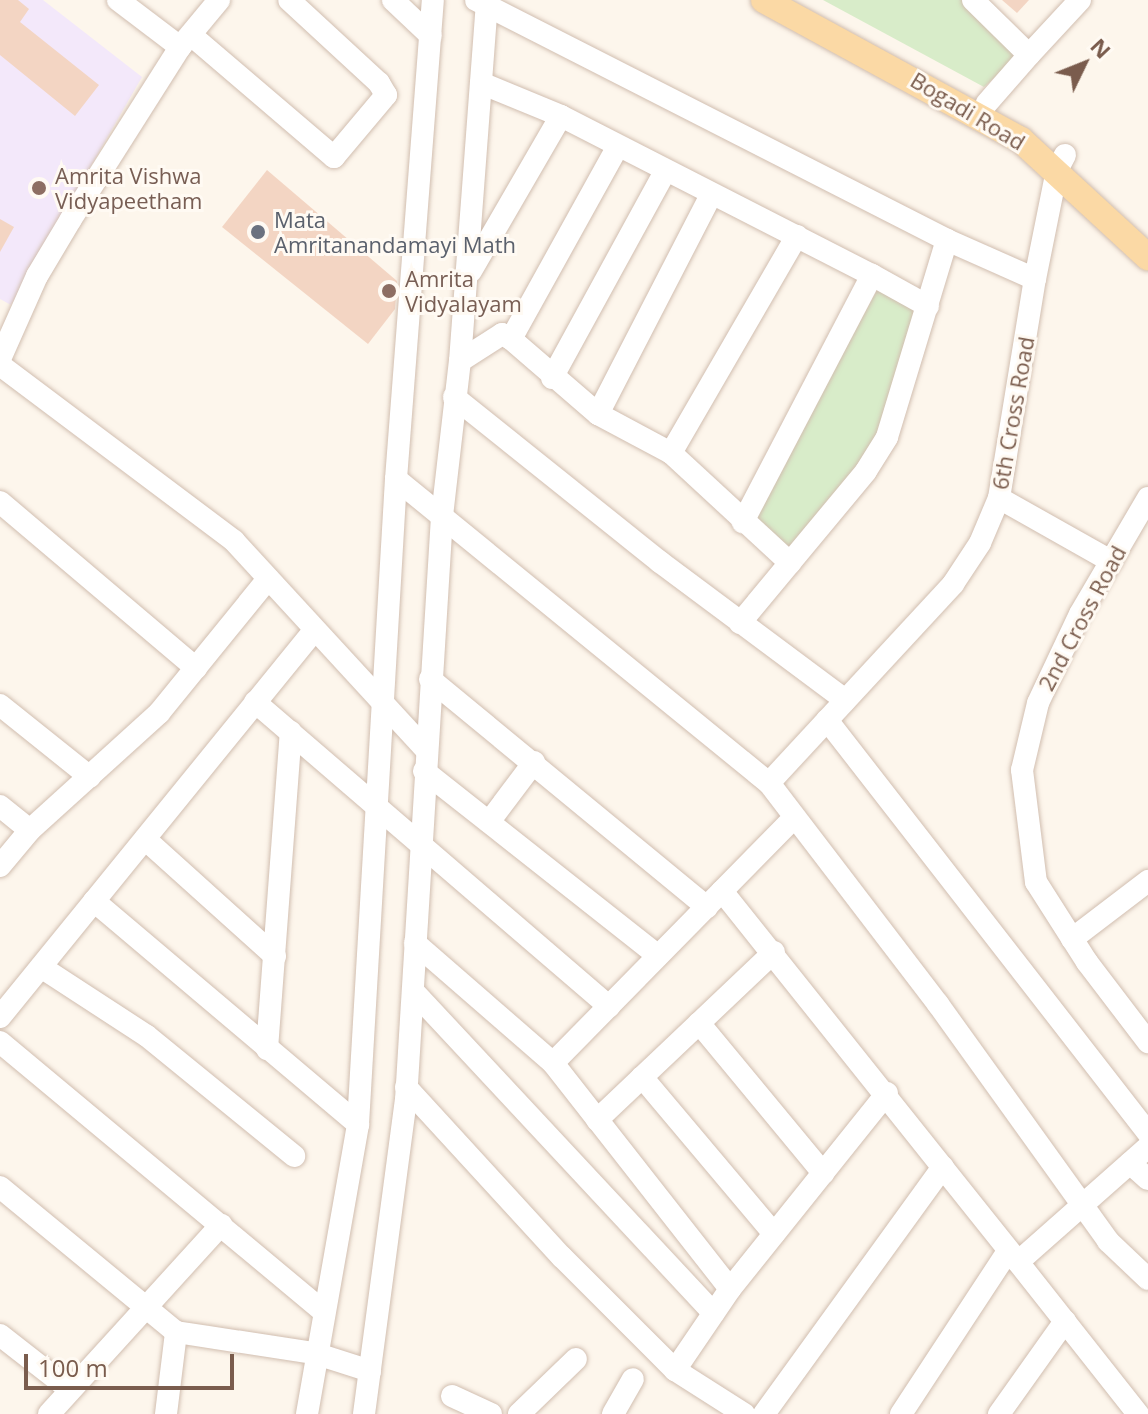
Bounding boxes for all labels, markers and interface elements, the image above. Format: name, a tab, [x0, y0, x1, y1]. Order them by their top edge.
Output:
north arrow	[1044, 24, 1124, 104]
text: N	[1084, 31, 1119, 64]
street label: Bogadi Road	[906, 67, 1030, 155]
place label: Amrita Vishwa Vidyapeetham	[55, 162, 202, 214]
marker: Amrita Vishwa Vidyapeetham	[30, 179, 48, 197]
place label: Mata Amritanandamayi Math	[274, 206, 516, 258]
marker: Mata Amritanandamayi Math	[249, 223, 267, 241]
place label: Amrita Vidyalayam	[405, 265, 522, 316]
marker: Amrita Vidyalayam	[380, 282, 398, 300]
street label: 6th Cross Road	[987, 334, 1039, 492]
street label: 2nd Cross Road	[1033, 541, 1131, 695]
scale bar	[28, 1338, 238, 1388]
text: 100 m	[38, 1351, 108, 1384]

